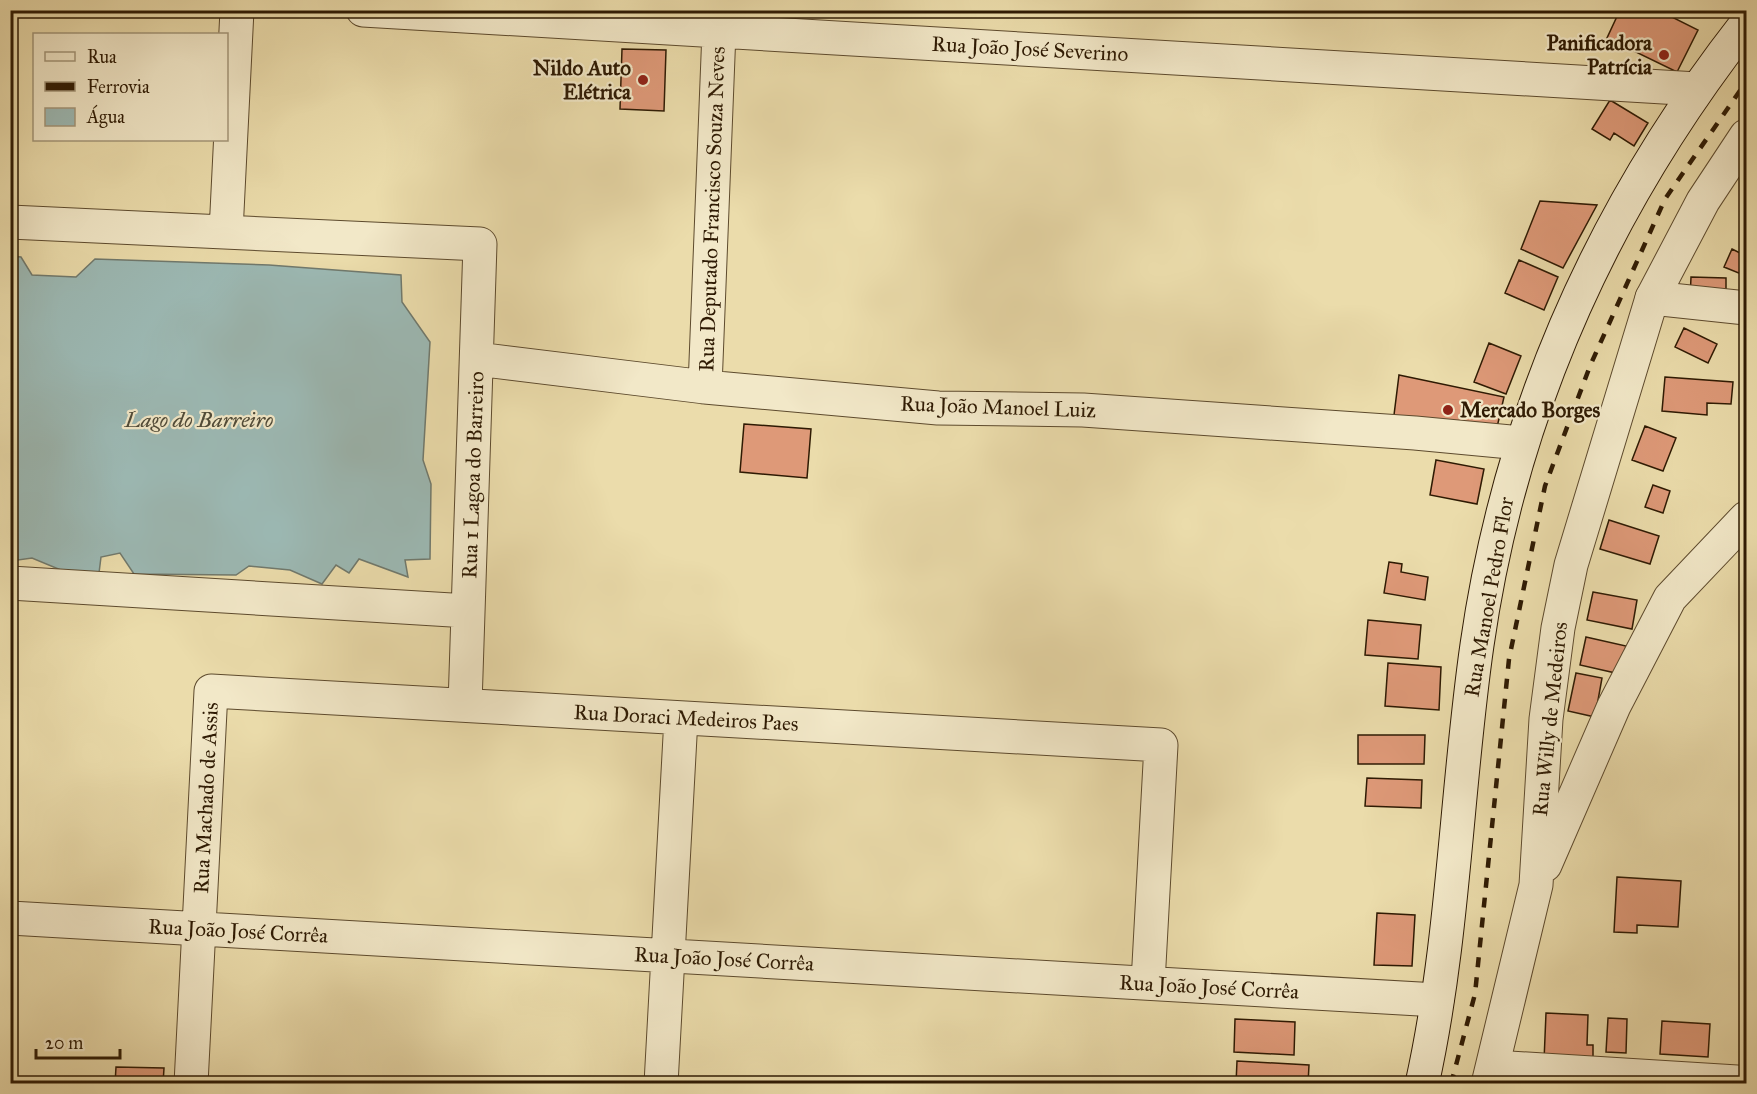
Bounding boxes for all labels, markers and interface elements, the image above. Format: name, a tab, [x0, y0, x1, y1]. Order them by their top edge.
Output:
place label: Panificadora Patrícia	[1547, 30, 1653, 80]
street label: Rua João José Severino	[931, 31, 1129, 67]
legend	[33, 33, 228, 141]
text: Rua	[87, 46, 117, 68]
street label: Rua Deputado Francisco Souza Neves	[693, 46, 731, 372]
marker: Panificadora Patrícia	[1657, 48, 1671, 62]
place label: Nildo Auto Elétrica	[533, 55, 632, 105]
marker: Nildo Auto Elétrica	[636, 73, 650, 87]
text: Ferrovia	[87, 76, 150, 98]
text: Água	[86, 104, 125, 129]
street label: Rua 1 Lagoa do Barreiro	[456, 371, 490, 579]
street label: Rua João Manoel Luiz	[900, 391, 1097, 423]
place label: Mercado Borges	[1460, 397, 1600, 423]
marker: Mercado Borges	[1441, 403, 1455, 417]
water label: Lago do Barreiro	[124, 406, 273, 433]
street label: Rua Manoel Pedro Flor	[1459, 495, 1519, 699]
street label: Rua Willy de Medeiros	[1527, 620, 1573, 818]
street label: Rua Doraci Medeiros Paes	[573, 699, 799, 737]
street label: Rua Machado de Assis	[188, 702, 224, 894]
street label: Rua João José Corrêa	[147, 913, 329, 949]
street label: Rua João José Corrêa	[633, 941, 815, 977]
street label: Rua João José Corrêa	[1118, 969, 1300, 1005]
scale bar	[36, 1022, 120, 1060]
text: 20 m	[45, 1032, 83, 1054]

